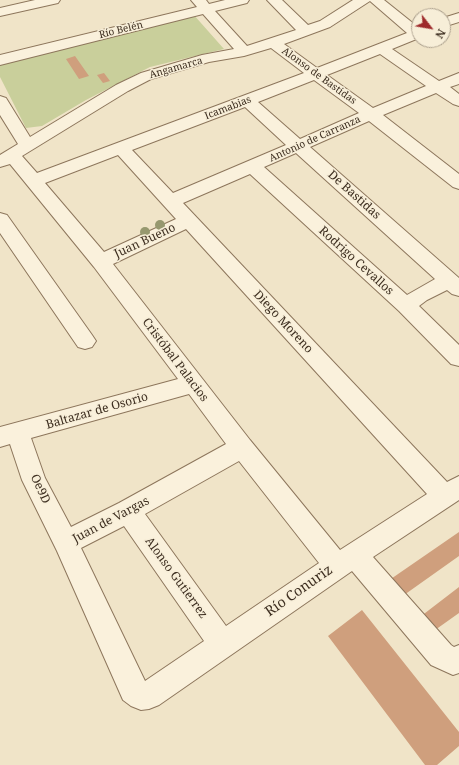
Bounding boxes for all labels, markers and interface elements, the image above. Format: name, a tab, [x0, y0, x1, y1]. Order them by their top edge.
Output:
north arrow	[411, 8, 451, 48]
street label: Río Belén	[98, 19, 144, 41]
text: N	[432, 26, 450, 41]
street label: Alonso de Bastidas	[279, 45, 359, 107]
street label: Angamarca	[148, 55, 204, 81]
street label: Icamabias	[203, 94, 253, 122]
street label: Antonio de Carranza	[267, 113, 363, 165]
street label: De Bastidas	[325, 168, 383, 222]
street label: Juan Bueno	[112, 221, 178, 261]
street label: Rodrigo Cevallos	[316, 224, 396, 298]
street label: Diego Moreno	[250, 288, 316, 356]
street label: Cristóbal Palacios	[139, 315, 211, 405]
street label: Baltazar de Osorio	[44, 390, 150, 432]
street label: Oe9D	[27, 472, 53, 506]
street label: Juan de Vargas	[70, 494, 152, 546]
street label: Alonso Gutierrez	[142, 535, 210, 621]
street label: Río Conuriz	[262, 562, 336, 620]

